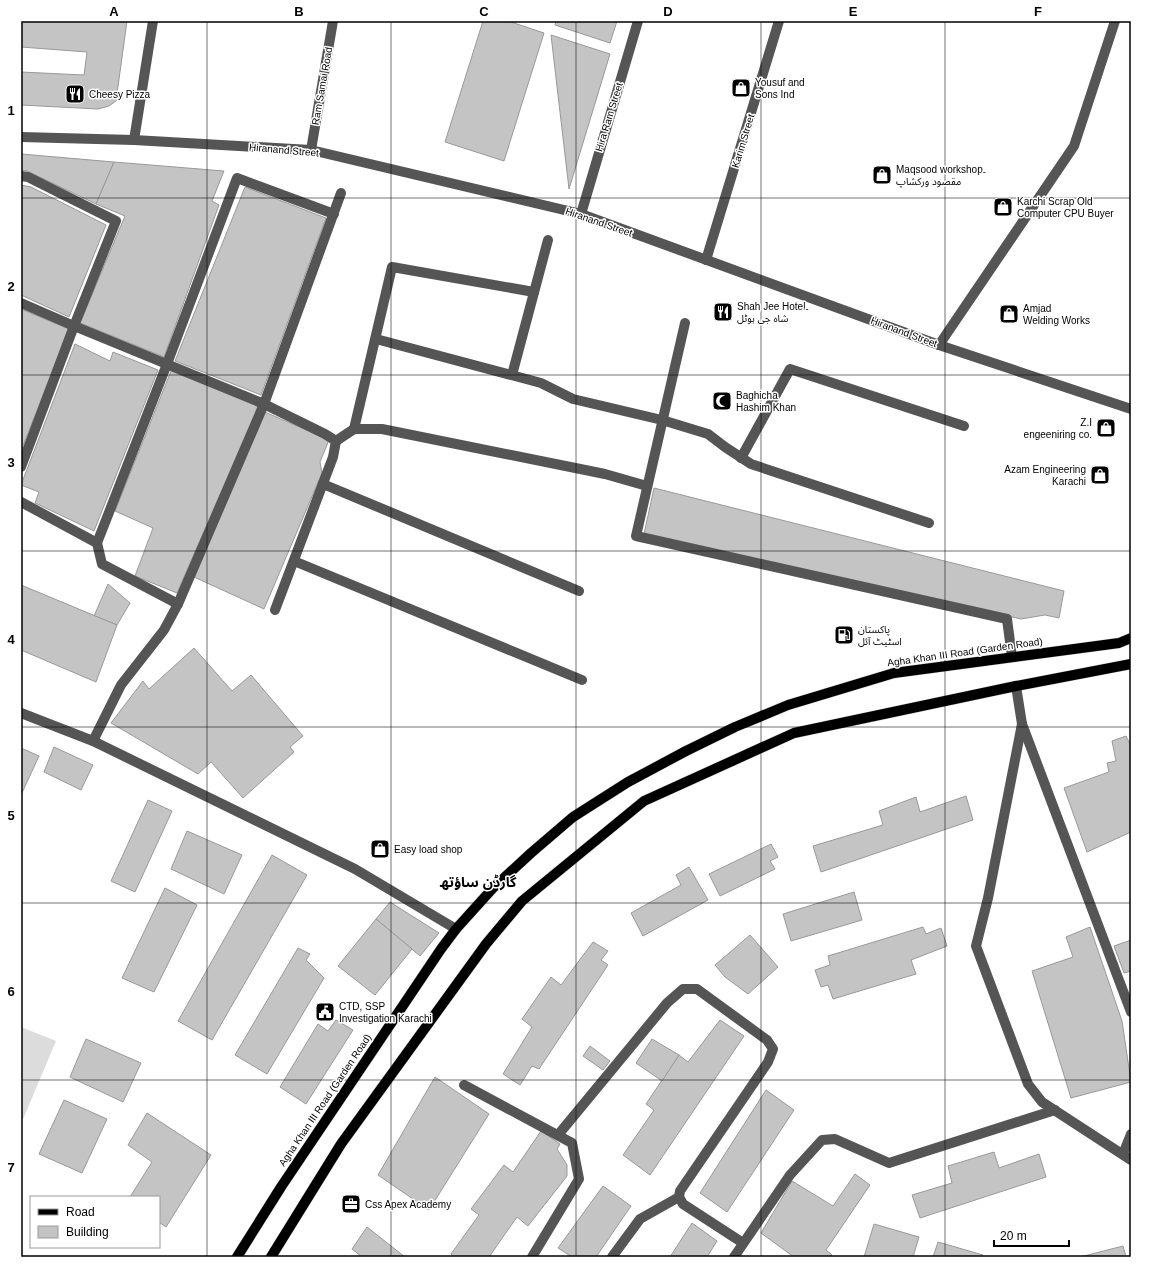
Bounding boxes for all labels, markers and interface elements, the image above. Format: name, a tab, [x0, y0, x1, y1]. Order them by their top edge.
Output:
text: A	[109, 4, 119, 19]
text: B	[294, 4, 304, 19]
text: C	[479, 4, 489, 19]
text: D	[663, 4, 673, 19]
text: E	[849, 4, 858, 19]
text: F	[1034, 4, 1042, 19]
street label: Ram Samai Road	[310, 46, 334, 126]
shop icon: Yousuf and Sons Ind	[730, 77, 752, 99]
place label: Yousuf and Sons Ind	[755, 77, 805, 100]
street label: Hira Ram Street	[593, 81, 625, 153]
restaurant icon: Cheesy Pizza	[64, 83, 86, 105]
place label: Cheesy Pizza	[89, 89, 151, 100]
text: 1	[7, 103, 15, 118]
street label: Karim Street	[730, 113, 756, 169]
street label: Hiranand Street	[249, 141, 320, 159]
shop icon: Maqsood workshop۔ مقصود ورکشاپ	[871, 164, 893, 186]
place label: Maqsood workshop۔ مقصود ورکشاپ	[896, 164, 986, 188]
shop icon: Karchi Scrap Old Computer CPU Buyer	[992, 196, 1014, 218]
place label: Karchi Scrap Old Computer CPU Buyer	[1017, 196, 1114, 219]
street label: Hiranand Street	[564, 205, 634, 239]
text: 2	[7, 279, 15, 294]
restaurant icon: Shah Jee Hotel۔ شاہ جی ہوٹل	[712, 301, 734, 323]
place label: Shah Jee Hotel۔ شاہ جی ہوٹل	[737, 301, 808, 325]
shop icon: Amjad Welding Works	[998, 303, 1020, 325]
place label: Amjad Welding Works	[1023, 303, 1090, 326]
street label: Hiranand Street	[869, 315, 939, 349]
mosque icon: Baghicha Hashim Khan	[711, 390, 733, 412]
place label: Baghicha Hashim Khan	[736, 390, 796, 413]
place label: Z.I engeeniring co.	[1024, 417, 1092, 440]
shop icon: Z.I engeeniring co.	[1095, 417, 1117, 439]
text: 3	[7, 455, 15, 470]
place label: Azam Engineering Karachi	[1004, 464, 1086, 487]
shop icon: Azam Engineering Karachi	[1089, 464, 1111, 486]
fuel station icon: پاکستان اسٹیٹ آئل	[833, 624, 855, 646]
place label: پاکستان اسٹیٹ آئل	[858, 624, 902, 647]
text: 4	[7, 632, 15, 647]
street label: Agha Khan III Road (Garden Road)	[887, 636, 1043, 668]
text: 5	[7, 808, 15, 823]
shop icon: Easy load shop	[369, 838, 391, 860]
place label: Easy load shop	[394, 844, 463, 855]
district label: گارڈن ساؤتھ	[440, 874, 517, 891]
text: 6	[7, 984, 15, 999]
public building icon: CTD, SSP Investigation Karachi	[314, 1001, 336, 1023]
place label: CTD, SSP Investigation Karachi	[339, 1001, 432, 1024]
street label: Agha Khan III Road (Garden Road)	[277, 1032, 373, 1168]
text: 7	[7, 1160, 15, 1175]
office icon: Css Apex Academy	[340, 1193, 362, 1215]
legend	[30, 1196, 160, 1248]
place label: Css Apex Academy	[365, 1199, 451, 1210]
text: Road	[66, 1205, 95, 1219]
scale bar	[994, 1222, 1069, 1248]
text: Building	[66, 1225, 109, 1239]
text: 20 m	[1000, 1229, 1027, 1243]

